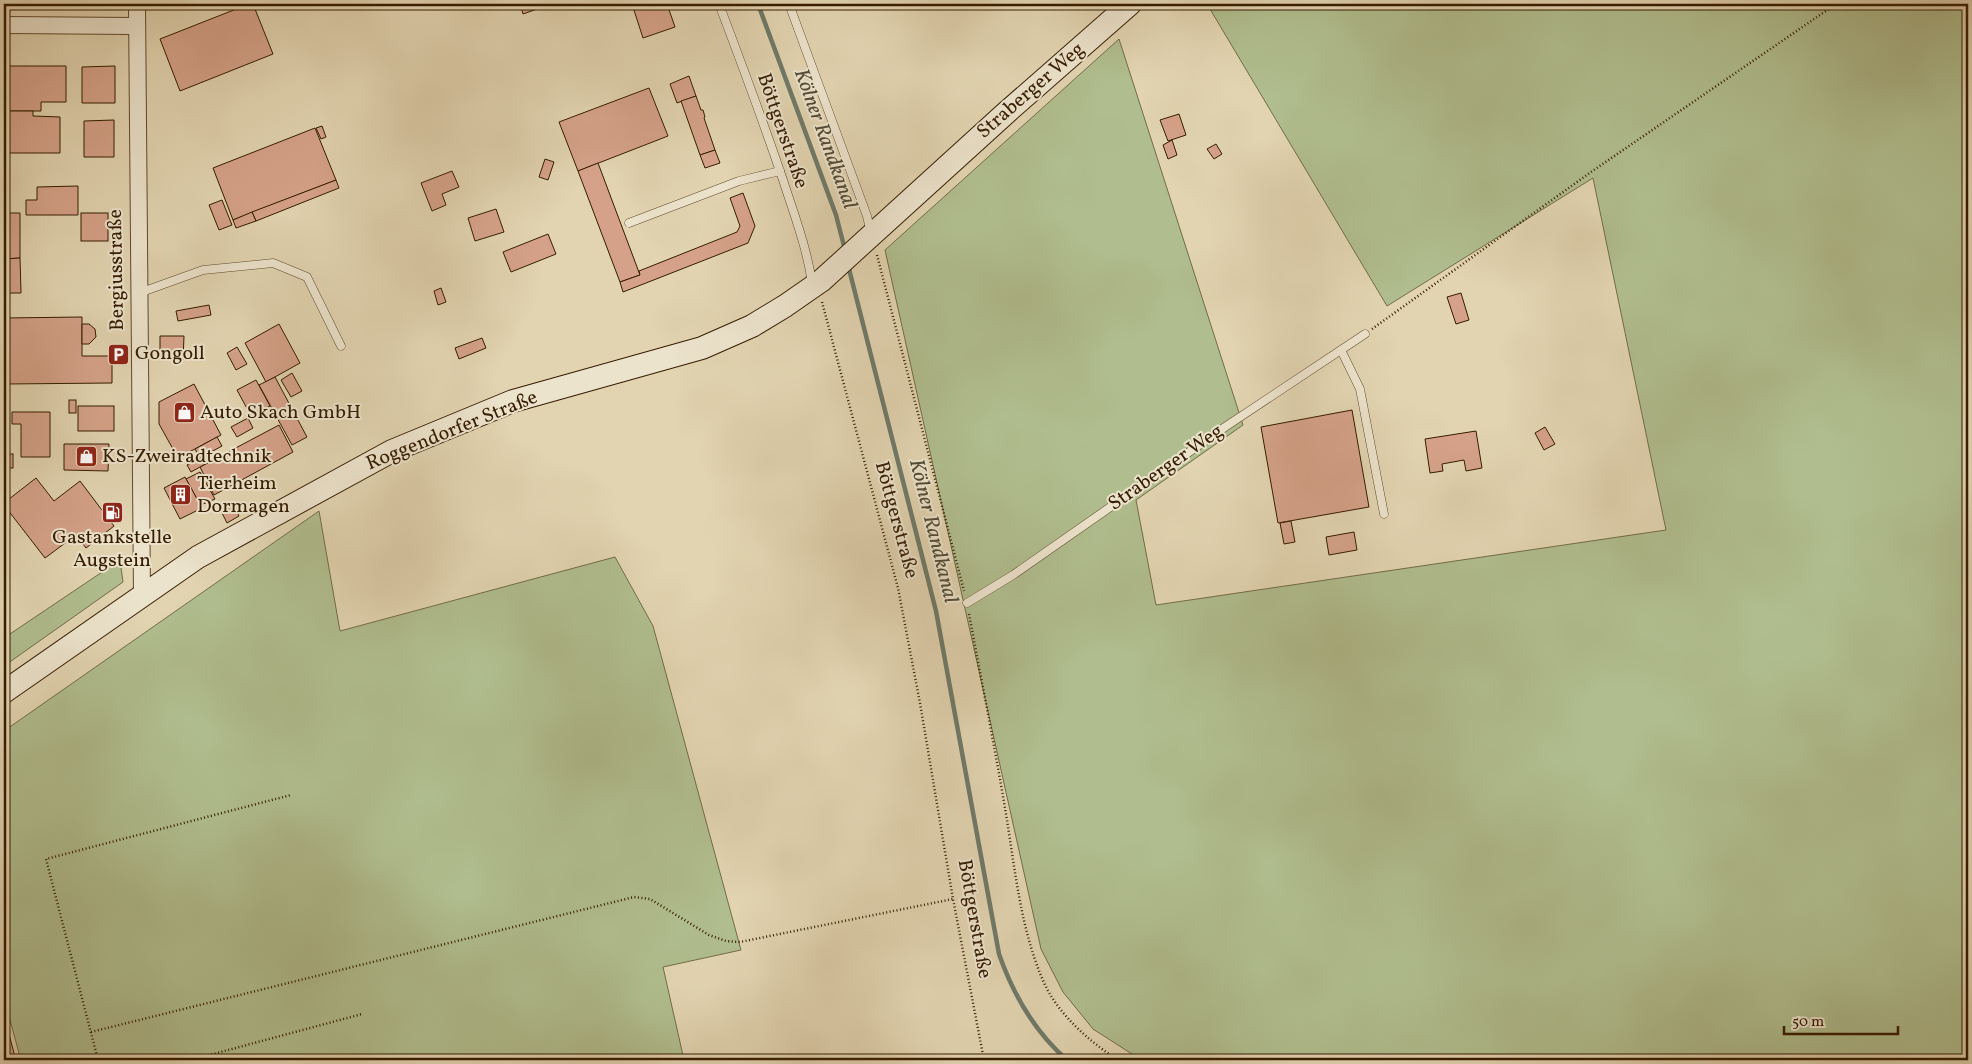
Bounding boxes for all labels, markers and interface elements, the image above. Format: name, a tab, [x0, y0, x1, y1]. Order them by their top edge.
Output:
street label: Straberger Weg	[971, 36, 1091, 146]
water label: Kölner Randkanal	[786, 65, 864, 213]
street label: Böttgerstraße	[749, 70, 815, 192]
street label: Bergiusstraße	[102, 209, 132, 331]
place label: Gongoll	[135, 340, 205, 368]
parking icon: Gongoll	[107, 342, 131, 366]
street label: Roggendorfer Straße	[362, 384, 542, 478]
place label: Auto Skach GmbH	[200, 399, 361, 427]
shop icon: Auto Skach GmbH	[172, 401, 196, 425]
street label: Straberger Weg	[1103, 418, 1229, 518]
place label: KS-Zweiradtechnik	[102, 443, 272, 471]
shop icon: KS-Zweiradtechnik	[74, 445, 98, 469]
water label: Kölner Randkanal	[901, 456, 965, 606]
street label: Böttgerstraße	[867, 458, 925, 582]
place label: Tierheim Dormagen	[197, 470, 290, 521]
building icon: Tierheim Dormagen	[169, 483, 193, 507]
fuel station icon: Gastankstelle Augstein	[100, 500, 124, 524]
place label: Gastankstelle Augstein	[52, 524, 172, 575]
street label: Böttgerstraße	[950, 857, 998, 981]
scale bar	[1784, 1004, 1898, 1036]
text: 50 m	[1792, 1012, 1824, 1033]

